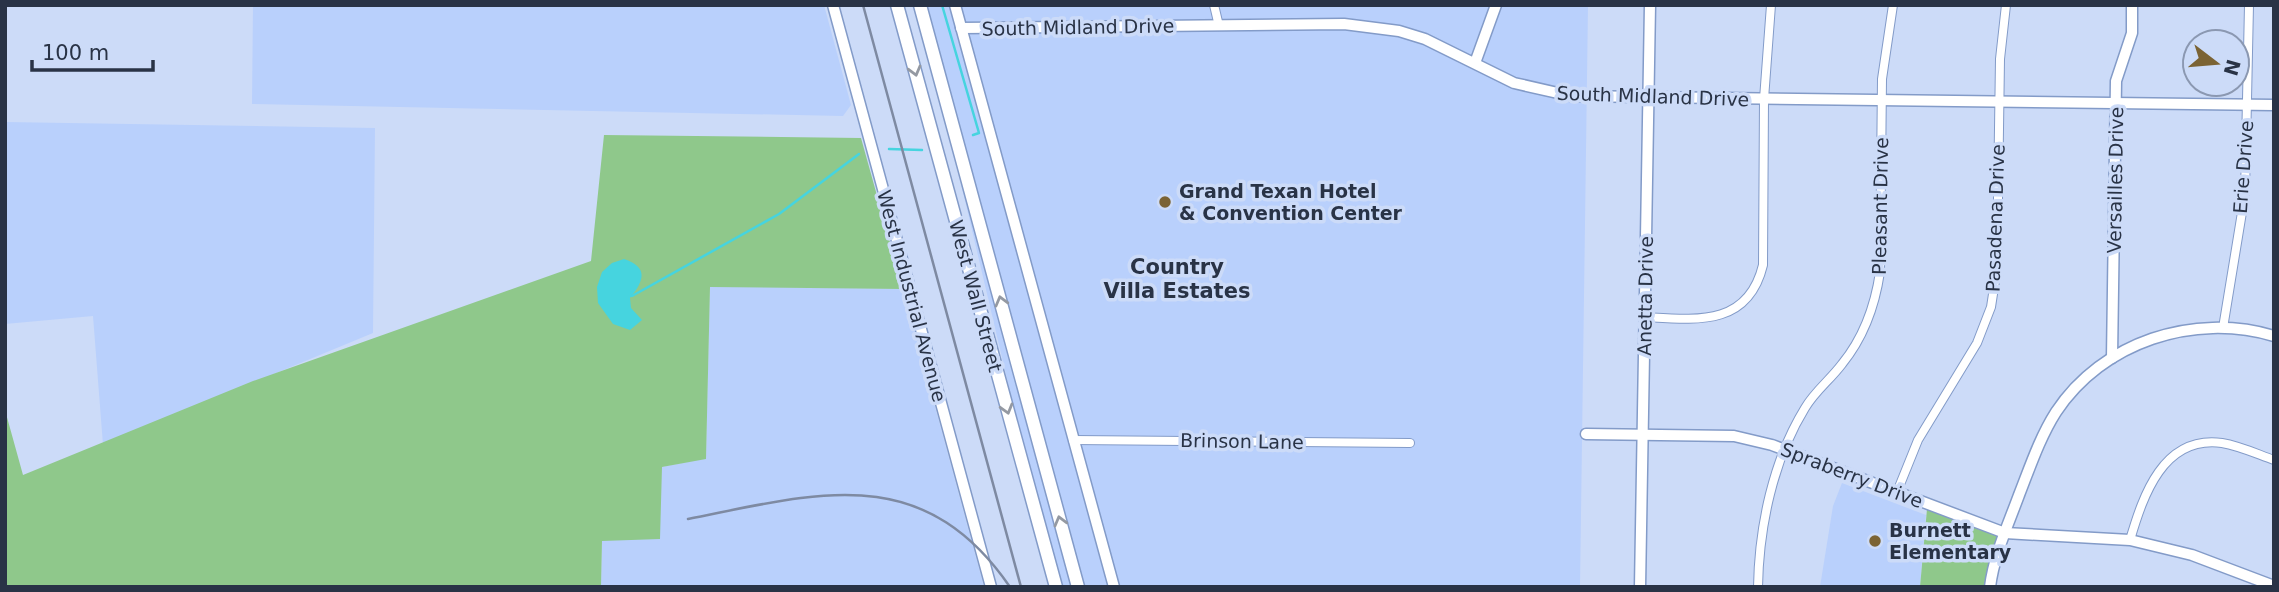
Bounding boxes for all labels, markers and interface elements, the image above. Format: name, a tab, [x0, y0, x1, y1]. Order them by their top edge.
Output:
street label: South Midland Drive	[981, 14, 1175, 40]
scale bar	[32, 28, 152, 72]
north arrow	[2181, 28, 2251, 98]
text: 100 m	[42, 41, 109, 65]
text: N	[2220, 57, 2245, 78]
one-way arrow	[906, 65, 921, 77]
street label: South Midland Drive	[1556, 82, 1750, 110]
street label: Versailles Drive	[2103, 106, 2127, 254]
street label: Erie Drive	[2229, 120, 2257, 214]
street label: Pleasant Drive	[1868, 137, 1892, 275]
street label: Pasadena Drive	[1981, 144, 2009, 292]
place label: Grand Texan Hotel & Convention Center	[1179, 180, 1403, 224]
street label: West Industrial Avenue	[873, 188, 951, 404]
marker: Grand Texan Hotel & Convention Center	[1157, 194, 1173, 210]
street label: West Wall Street	[945, 218, 1007, 374]
street label: Anetta Drive	[1633, 236, 1657, 356]
district label: Country Villa Estates	[1104, 255, 1250, 303]
one-way arrow	[995, 295, 1009, 307]
one-way arrow	[998, 403, 1013, 415]
street label: Brinson Lane	[1180, 429, 1304, 453]
street label: Spraberry Drive	[1778, 438, 1926, 512]
one-way arrow	[1054, 515, 1068, 527]
place label: Burnett Elementary	[1889, 519, 2012, 563]
marker: Burnett Elementary	[1867, 533, 1883, 549]

